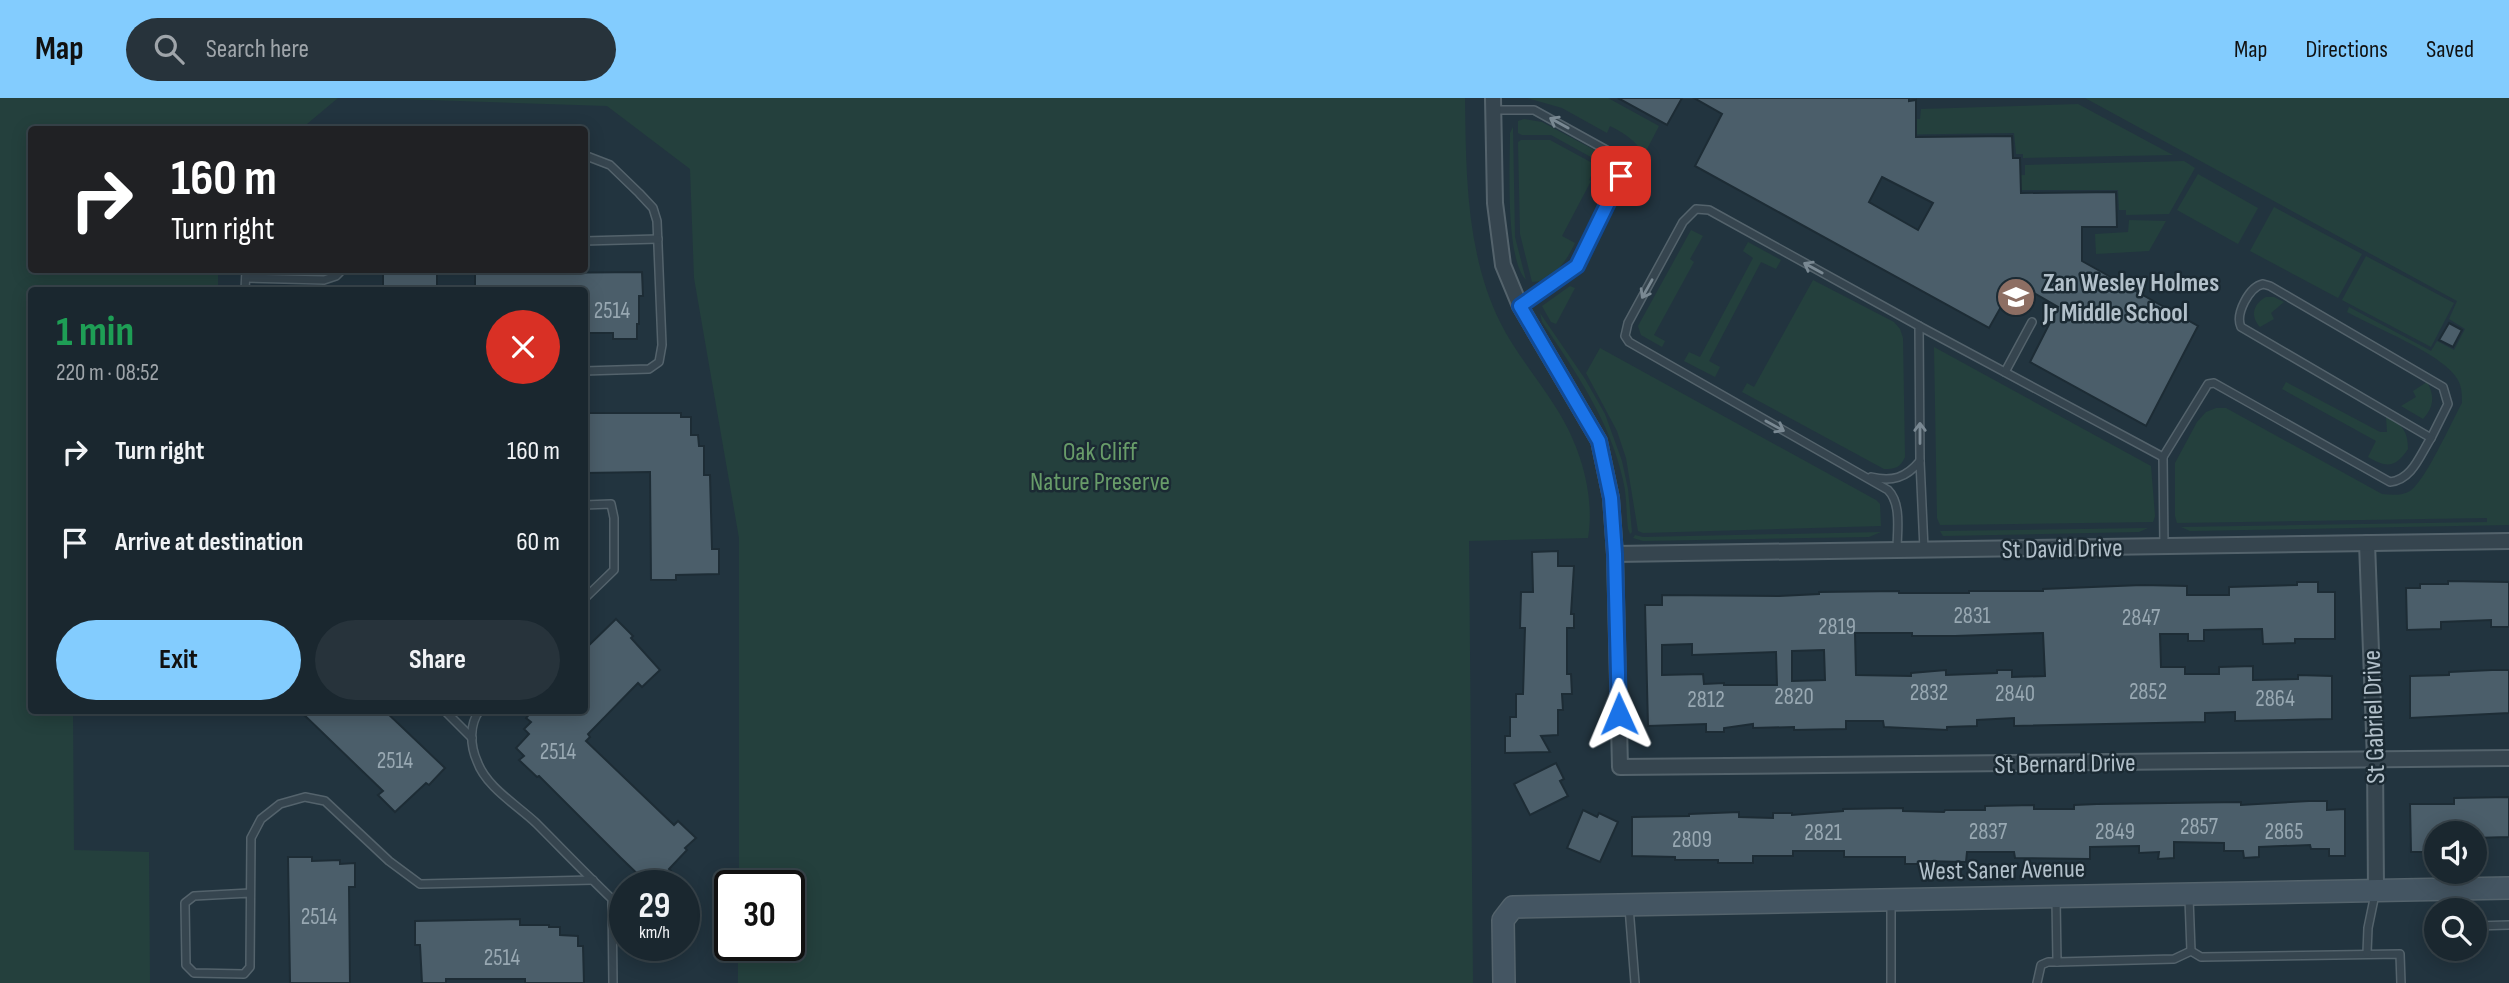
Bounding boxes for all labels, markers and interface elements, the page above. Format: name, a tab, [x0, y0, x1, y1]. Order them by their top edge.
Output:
search box	[126, 18, 616, 81]
text: Map	[35, 29, 84, 69]
icon: search	[150, 30, 188, 68]
text: Search here	[206, 34, 309, 65]
text: Map	[2234, 35, 2267, 64]
text: Directions	[2305, 35, 2388, 64]
text: Saved	[2426, 35, 2474, 64]
one-way arrow	[1549, 116, 1569, 130]
pin	[1591, 146, 1651, 206]
text: 160 m	[171, 150, 277, 209]
icon: right	[56, 154, 147, 245]
icon: arrive	[1602, 157, 1640, 195]
text: Turn right	[171, 210, 275, 249]
one-way arrow	[1803, 261, 1824, 274]
place label: Zan Wesley Holmes Jr Middle School	[2042, 268, 2219, 329]
school or university icon: Zan Wesley Holmes Jr Middle School	[1995, 276, 2037, 318]
one-way arrow	[1639, 279, 1653, 299]
house number: 2514	[594, 297, 631, 325]
text: 1 min	[56, 307, 134, 358]
button: close	[486, 310, 560, 384]
text: 220 m · 08:52	[56, 359, 159, 387]
one-way arrow	[1764, 420, 1785, 433]
one-way arrow	[1913, 421, 1927, 444]
icon: right	[56, 433, 94, 471]
text: Turn right	[115, 436, 204, 467]
text: 160 m	[507, 436, 560, 467]
park label: Oak Cliff Nature Preserve	[1030, 437, 1170, 498]
icon: arrive	[56, 524, 94, 562]
text: Arrive at destination	[115, 527, 303, 558]
text: 60 m	[516, 527, 560, 558]
street label: St David Drive	[2001, 533, 2123, 566]
house number: 2831	[1953, 602, 1991, 630]
house number: 2847	[2122, 604, 2160, 632]
house number: 2819	[1818, 613, 1856, 641]
button: Exit	[56, 620, 301, 700]
button: Share	[315, 620, 560, 700]
street label: St Gabriel Drive	[2357, 649, 2392, 784]
position arrow	[1582, 677, 1656, 751]
house number: 2852	[2129, 678, 2167, 706]
house number: 2832	[1910, 679, 1948, 707]
house number: 2840	[1995, 680, 2035, 708]
house number: 2820	[1774, 683, 1814, 711]
house number: 2864	[2255, 685, 2295, 713]
house number: 2812	[1687, 686, 1725, 714]
house number: 2514	[540, 738, 577, 766]
house number: 2514	[377, 747, 414, 775]
street label: St Bernard Drive	[1994, 748, 2136, 781]
house number: 2857	[2180, 813, 2218, 841]
house number: 2837	[1969, 818, 2007, 846]
house number: 2849	[2095, 818, 2135, 846]
house number: 2865	[2265, 818, 2303, 846]
house number: 2821	[1804, 819, 1842, 847]
map controls	[2424, 821, 2487, 961]
button: sound	[2424, 821, 2487, 884]
house number: 2809	[1672, 826, 1712, 854]
street label: West Saner Avenue	[1919, 854, 2085, 887]
speed limit sign: 30	[714, 870, 805, 961]
text: 29	[639, 885, 670, 928]
button: search	[2424, 898, 2487, 961]
house number: 2514	[301, 903, 338, 931]
text: km/h	[639, 922, 670, 943]
house number: 2514	[484, 944, 521, 972]

